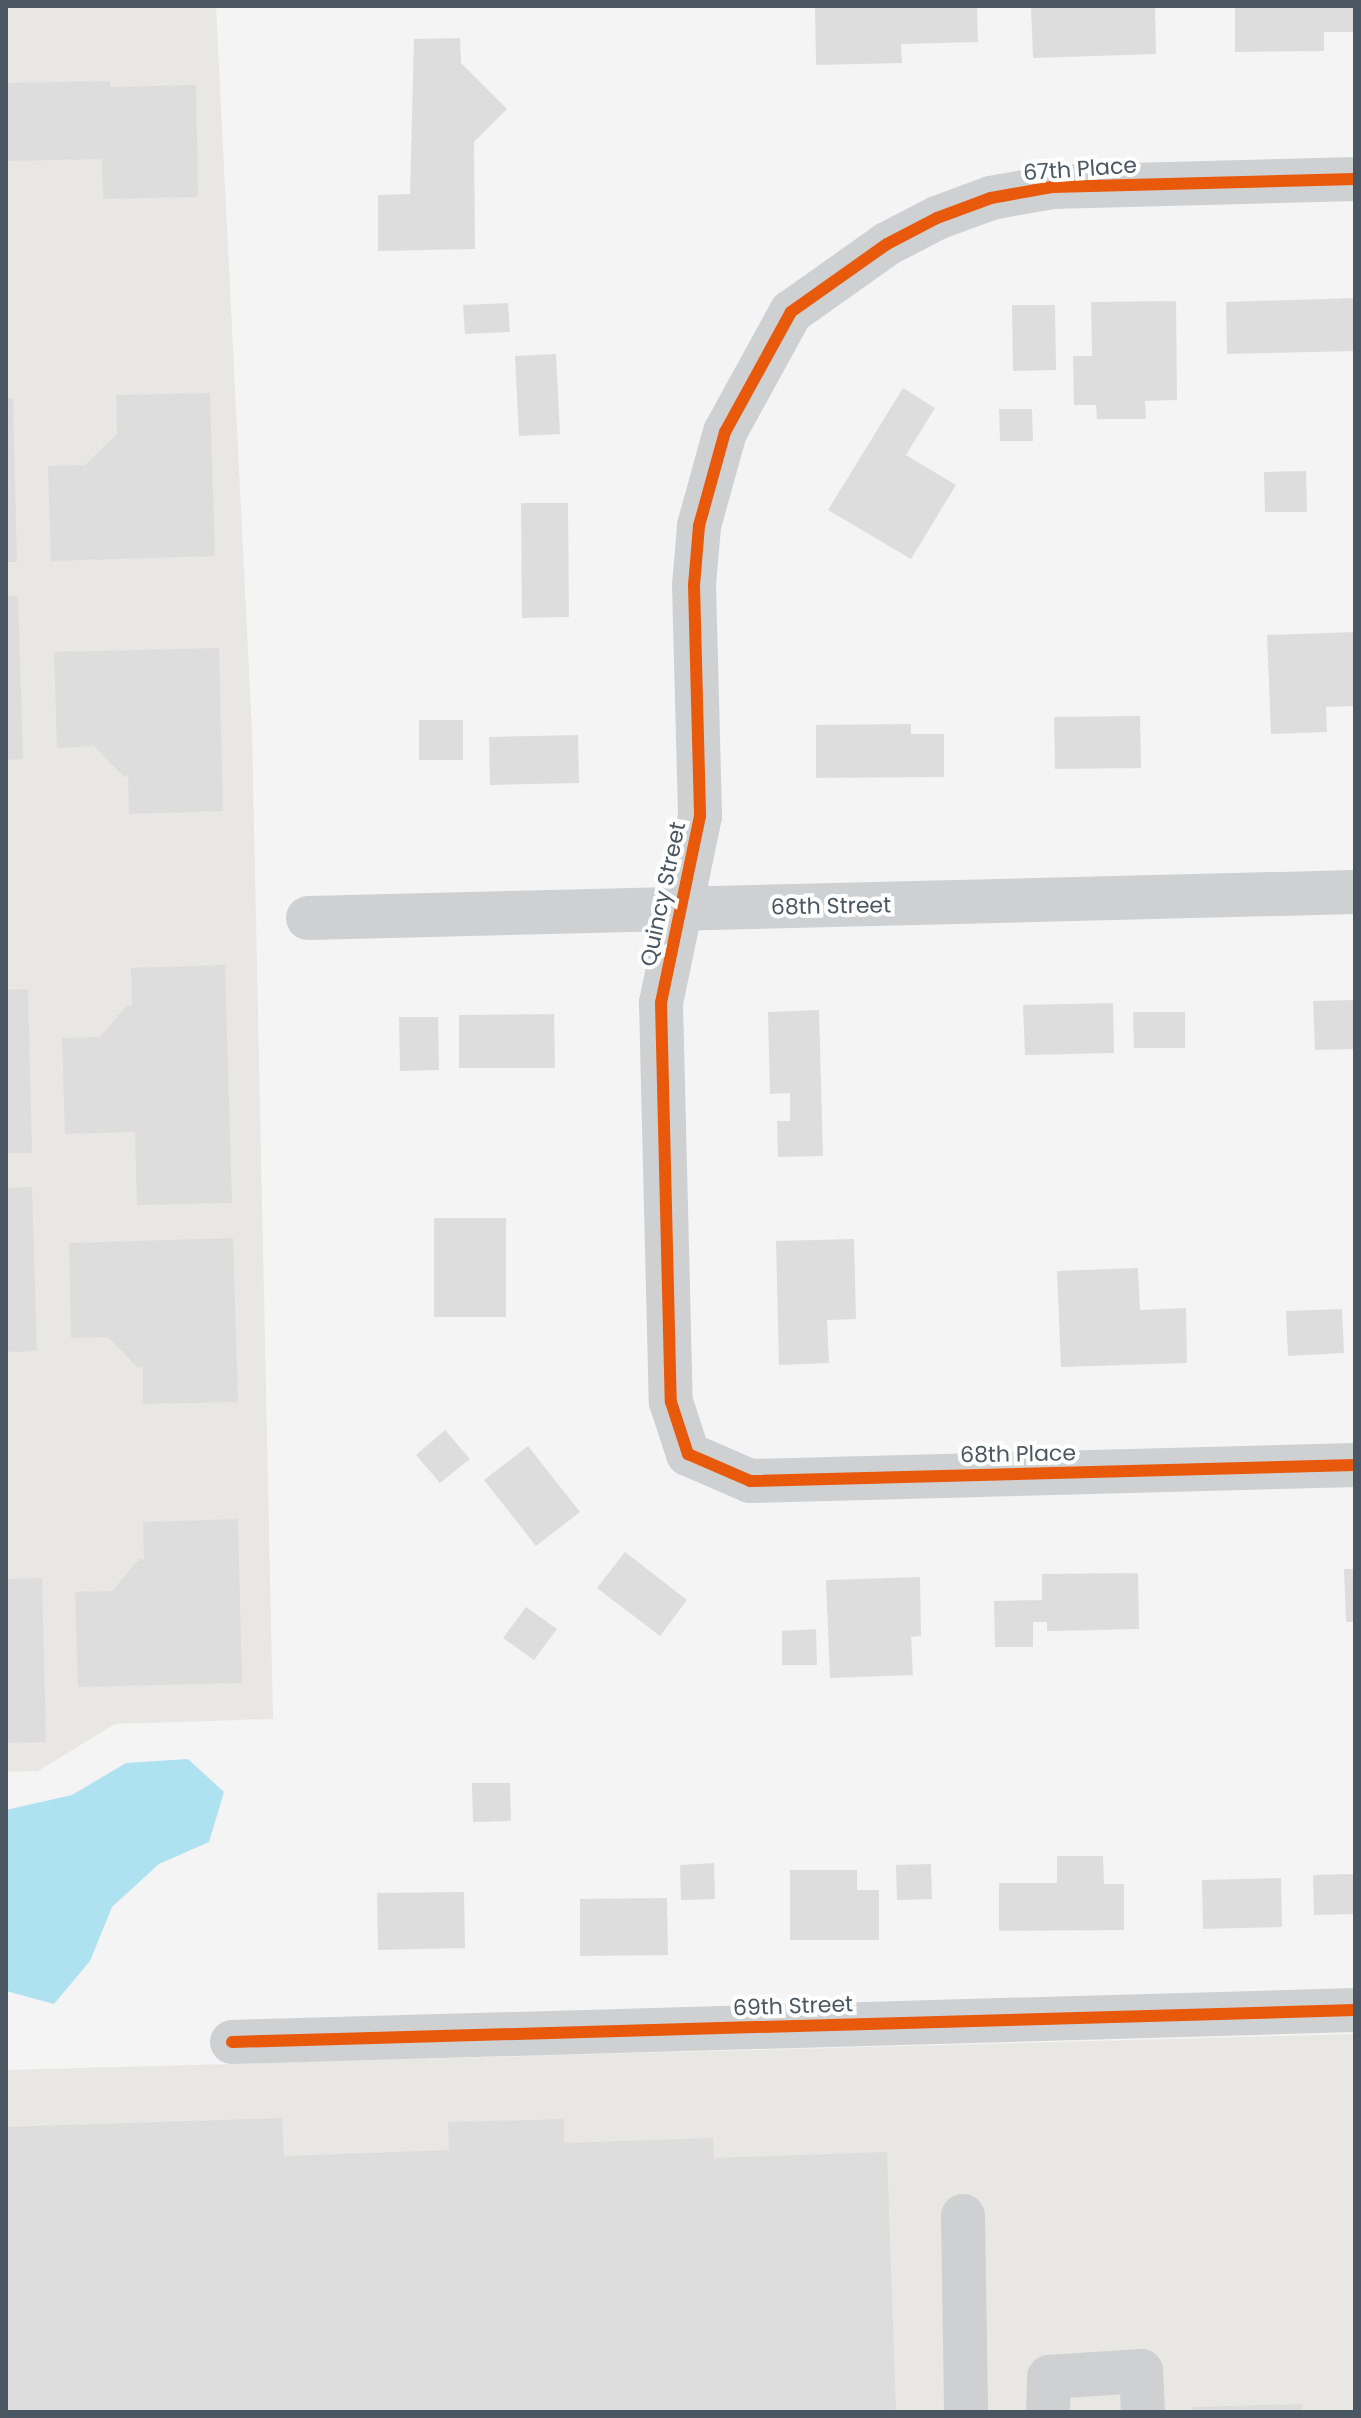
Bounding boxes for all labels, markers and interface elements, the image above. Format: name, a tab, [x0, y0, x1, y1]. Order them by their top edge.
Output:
street label: 67th Place	[1022, 152, 1138, 186]
street label: Quincy Street	[635, 819, 691, 969]
street label: 68th Street	[771, 892, 891, 920]
street label: 68th Place	[960, 1440, 1076, 1468]
street label: 69th Street	[732, 1991, 854, 2021]

